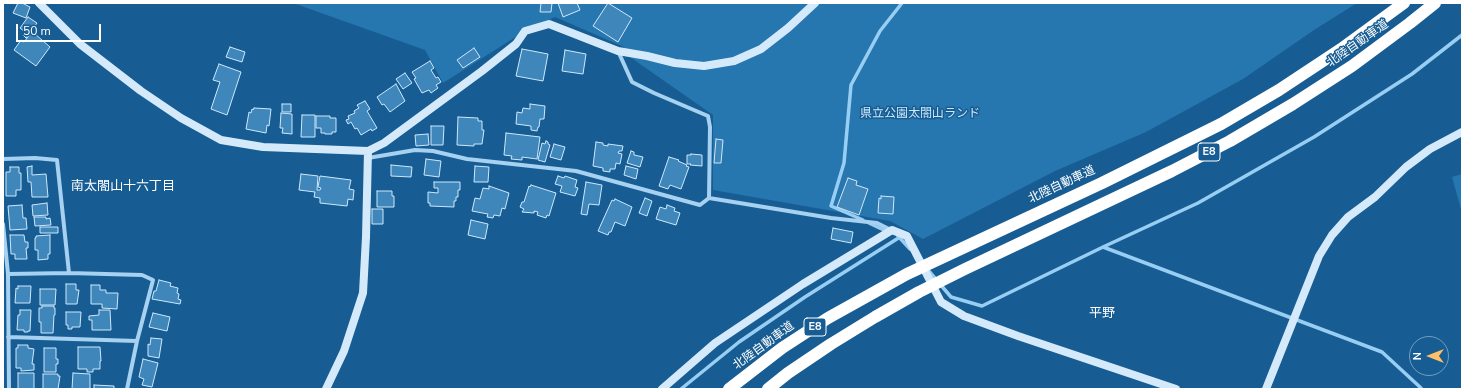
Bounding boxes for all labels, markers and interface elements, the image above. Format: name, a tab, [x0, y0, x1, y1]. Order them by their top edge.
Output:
scale bar	[18, 16, 103, 42]
street label: 北陸自動車道	[1324, 17, 1392, 71]
text: 50 m	[23, 23, 51, 39]
park label: 県立公園太閤山ランド	[860, 107, 980, 121]
road number: E8	[1198, 143, 1220, 161]
street label: 北陸自動車道	[1026, 163, 1098, 207]
district label: 南太閤山十六丁目	[71, 179, 175, 195]
district label: 平野	[1089, 306, 1115, 322]
road number: E8	[804, 318, 826, 336]
street label: 北陸自動車道	[731, 319, 797, 373]
north arrow	[1409, 336, 1449, 376]
text: N	[1410, 352, 1425, 360]

